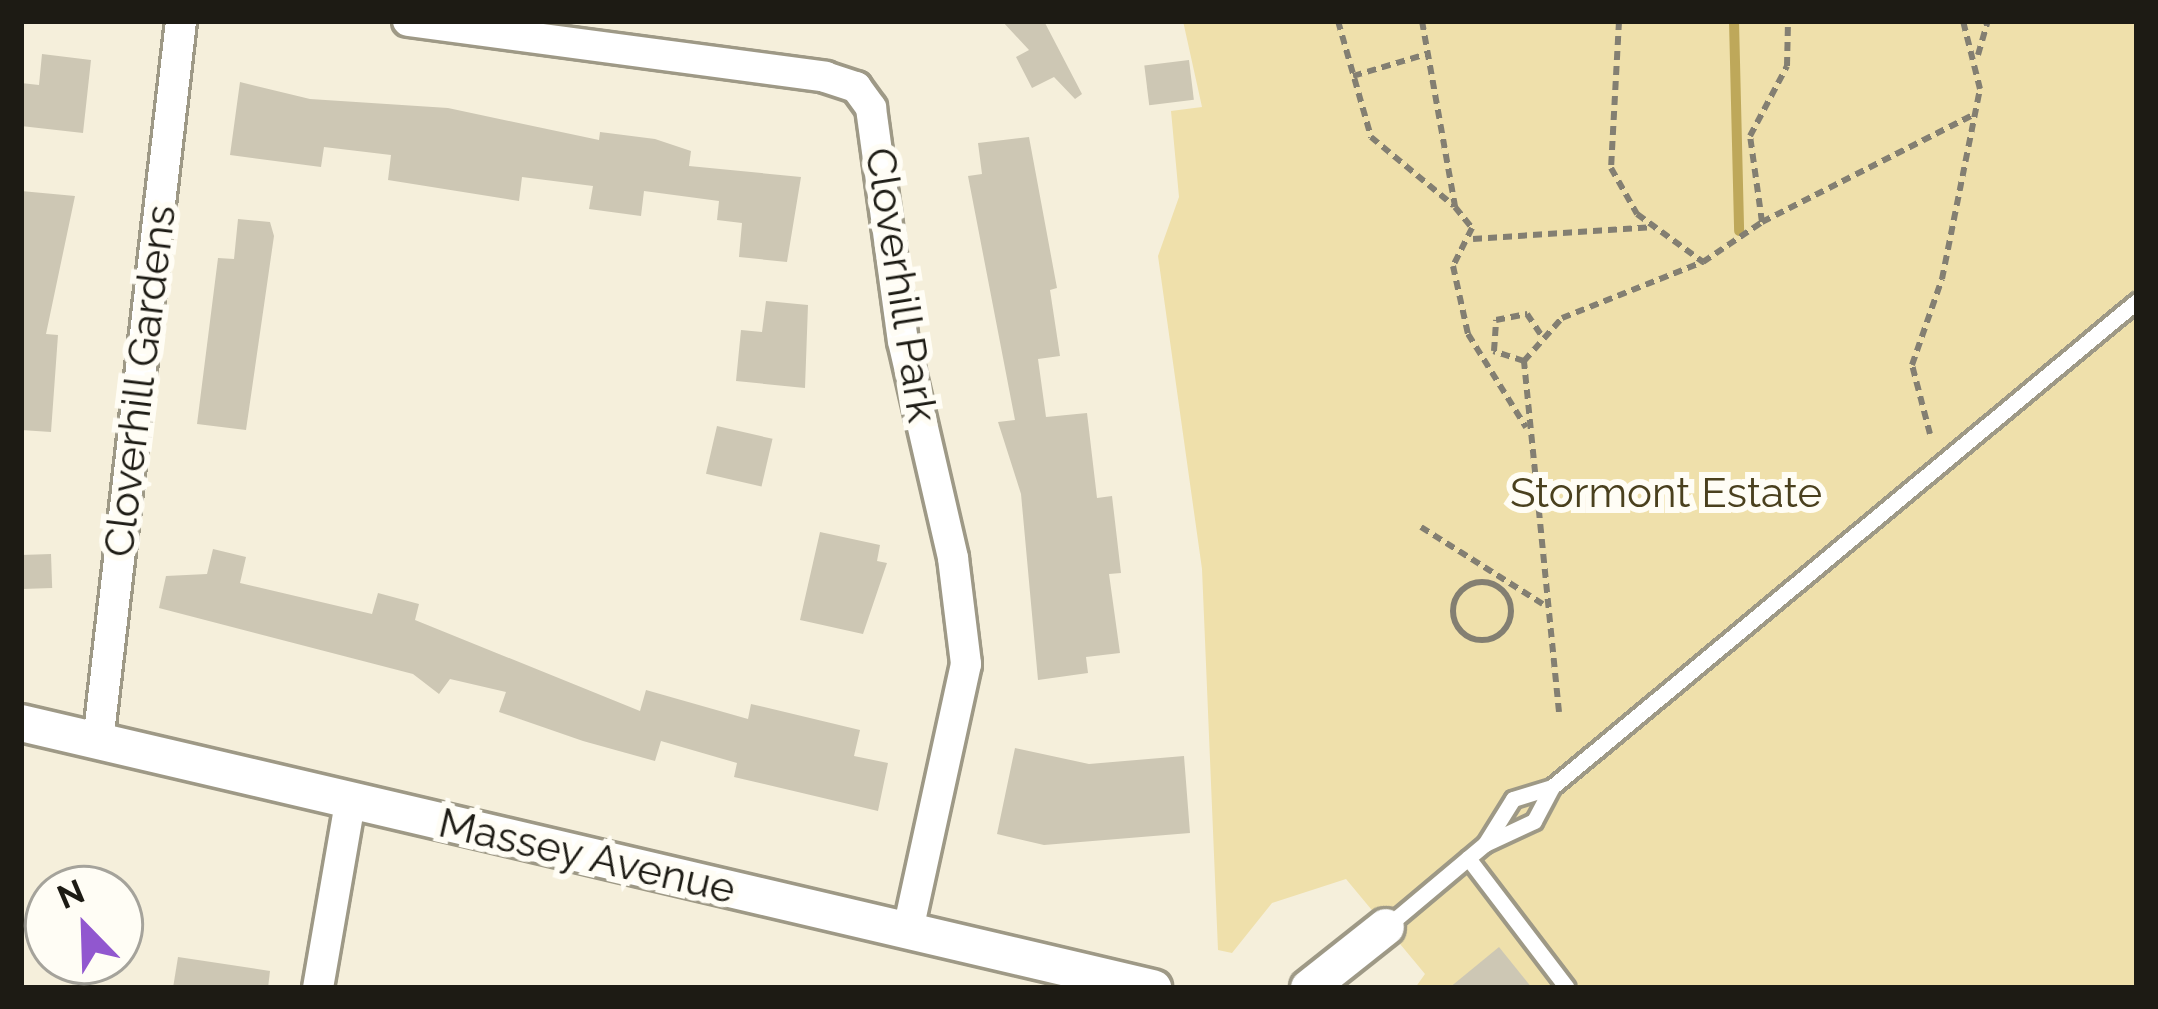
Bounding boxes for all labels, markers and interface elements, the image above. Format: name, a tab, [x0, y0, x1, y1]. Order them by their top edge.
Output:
street label: Cloverhill Park	[854, 144, 948, 426]
street label: Cloverhill Gardens	[93, 202, 187, 560]
park label: Stormont Estate	[1510, 468, 1822, 518]
street label: Massey Avenue	[433, 797, 741, 915]
north arrow	[24, 865, 144, 985]
text: N	[52, 871, 90, 917]

